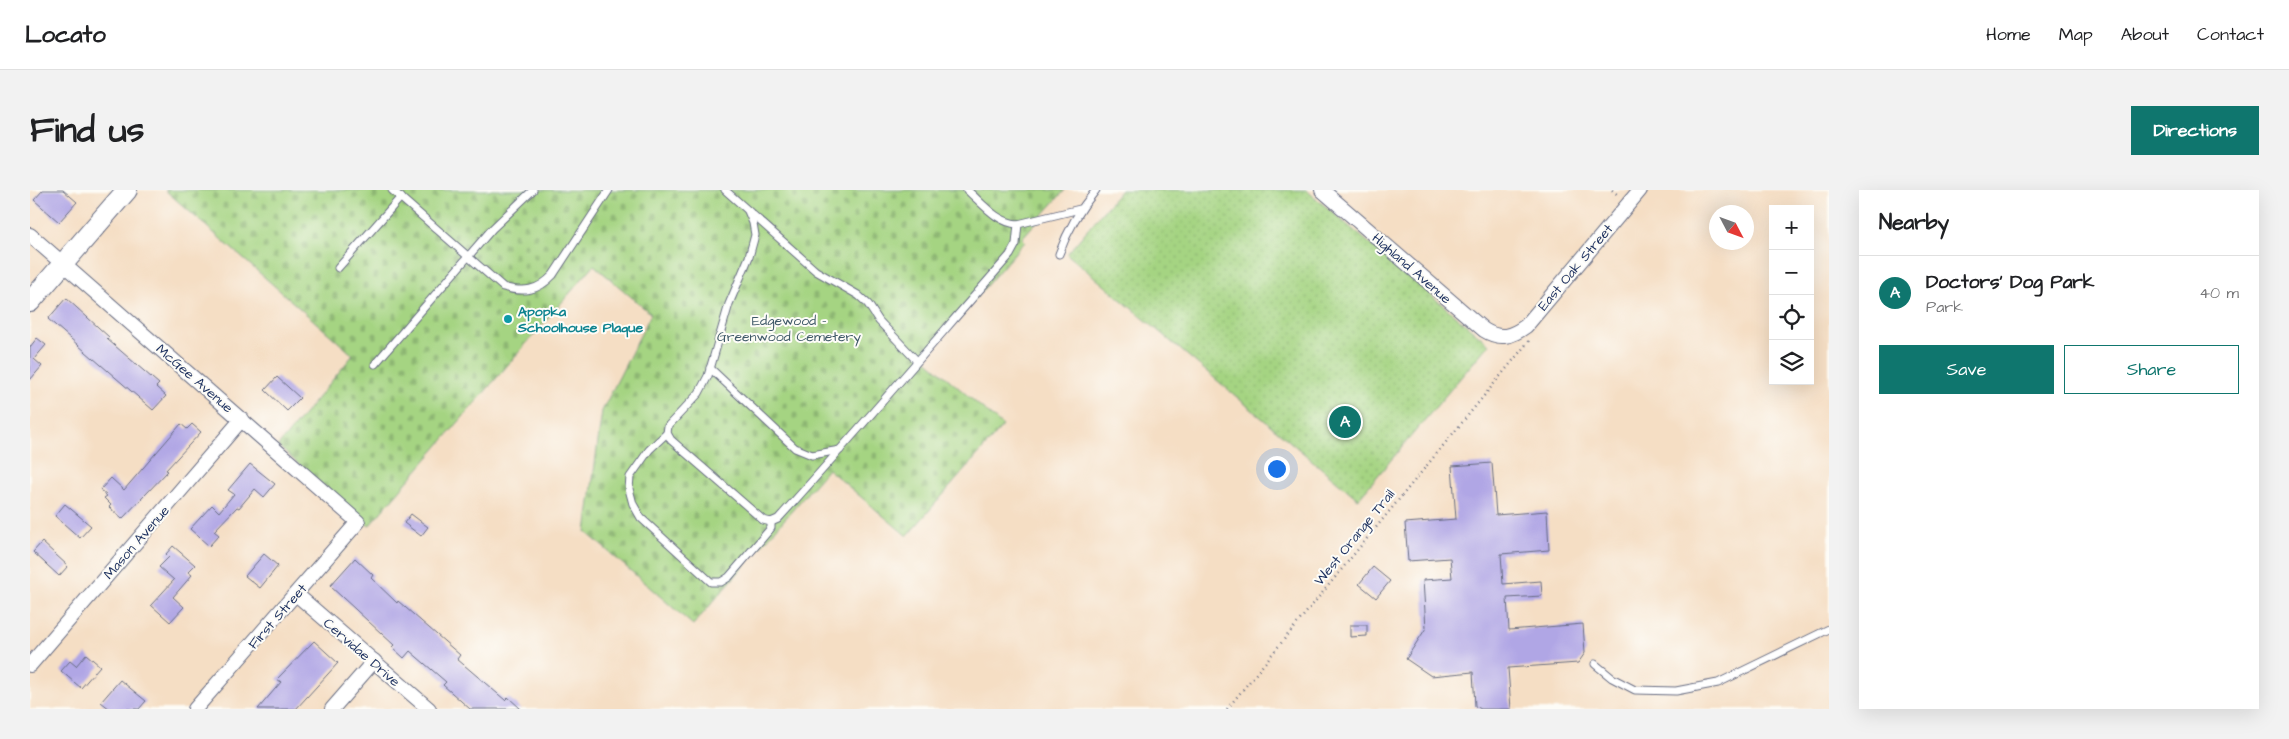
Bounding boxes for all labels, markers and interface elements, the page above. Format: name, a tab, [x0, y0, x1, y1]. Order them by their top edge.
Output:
text: Locato	[25, 18, 106, 52]
text: Home	[1986, 22, 2031, 47]
text: Map	[2059, 22, 2093, 47]
text: About	[2121, 22, 2169, 47]
text: Contact	[2197, 22, 2264, 47]
text: Find us	[30, 106, 144, 155]
button: Directions	[2131, 106, 2259, 155]
north arrow	[1709, 205, 1754, 250]
map controls	[1769, 205, 1814, 385]
button: +	[1769, 205, 1814, 250]
text: Nearby	[1879, 208, 1949, 237]
street label: East Oak Street	[1534, 220, 1618, 315]
street label: Highland Avenue	[1367, 229, 1456, 309]
button: −	[1769, 250, 1814, 295]
text: Doctors' Dog Park	[1926, 269, 2094, 296]
text: A	[1890, 282, 1900, 304]
text: 40 m	[2199, 282, 2239, 304]
button: locate	[1769, 295, 1814, 340]
text: Park	[1926, 296, 1963, 318]
place label: Apopka Schoolhouse Plaque	[517, 302, 643, 338]
park label: Edgewood - Greenwood Cemetery	[717, 311, 861, 347]
marker: Apopka Schoolhouse Plaque	[502, 313, 514, 325]
street label: McGee Avenue	[151, 340, 238, 418]
button: layers	[1769, 340, 1814, 385]
button: Save	[1879, 345, 2054, 394]
button: Share	[2064, 345, 2239, 394]
pin: A	[1329, 403, 1361, 441]
your location	[1264, 456, 1290, 482]
street label: West Orange Trail	[1310, 485, 1400, 590]
street label: Mason Avenue	[99, 501, 175, 584]
street label: First Street	[244, 579, 312, 654]
street label: Cervidae Drive	[319, 614, 404, 692]

